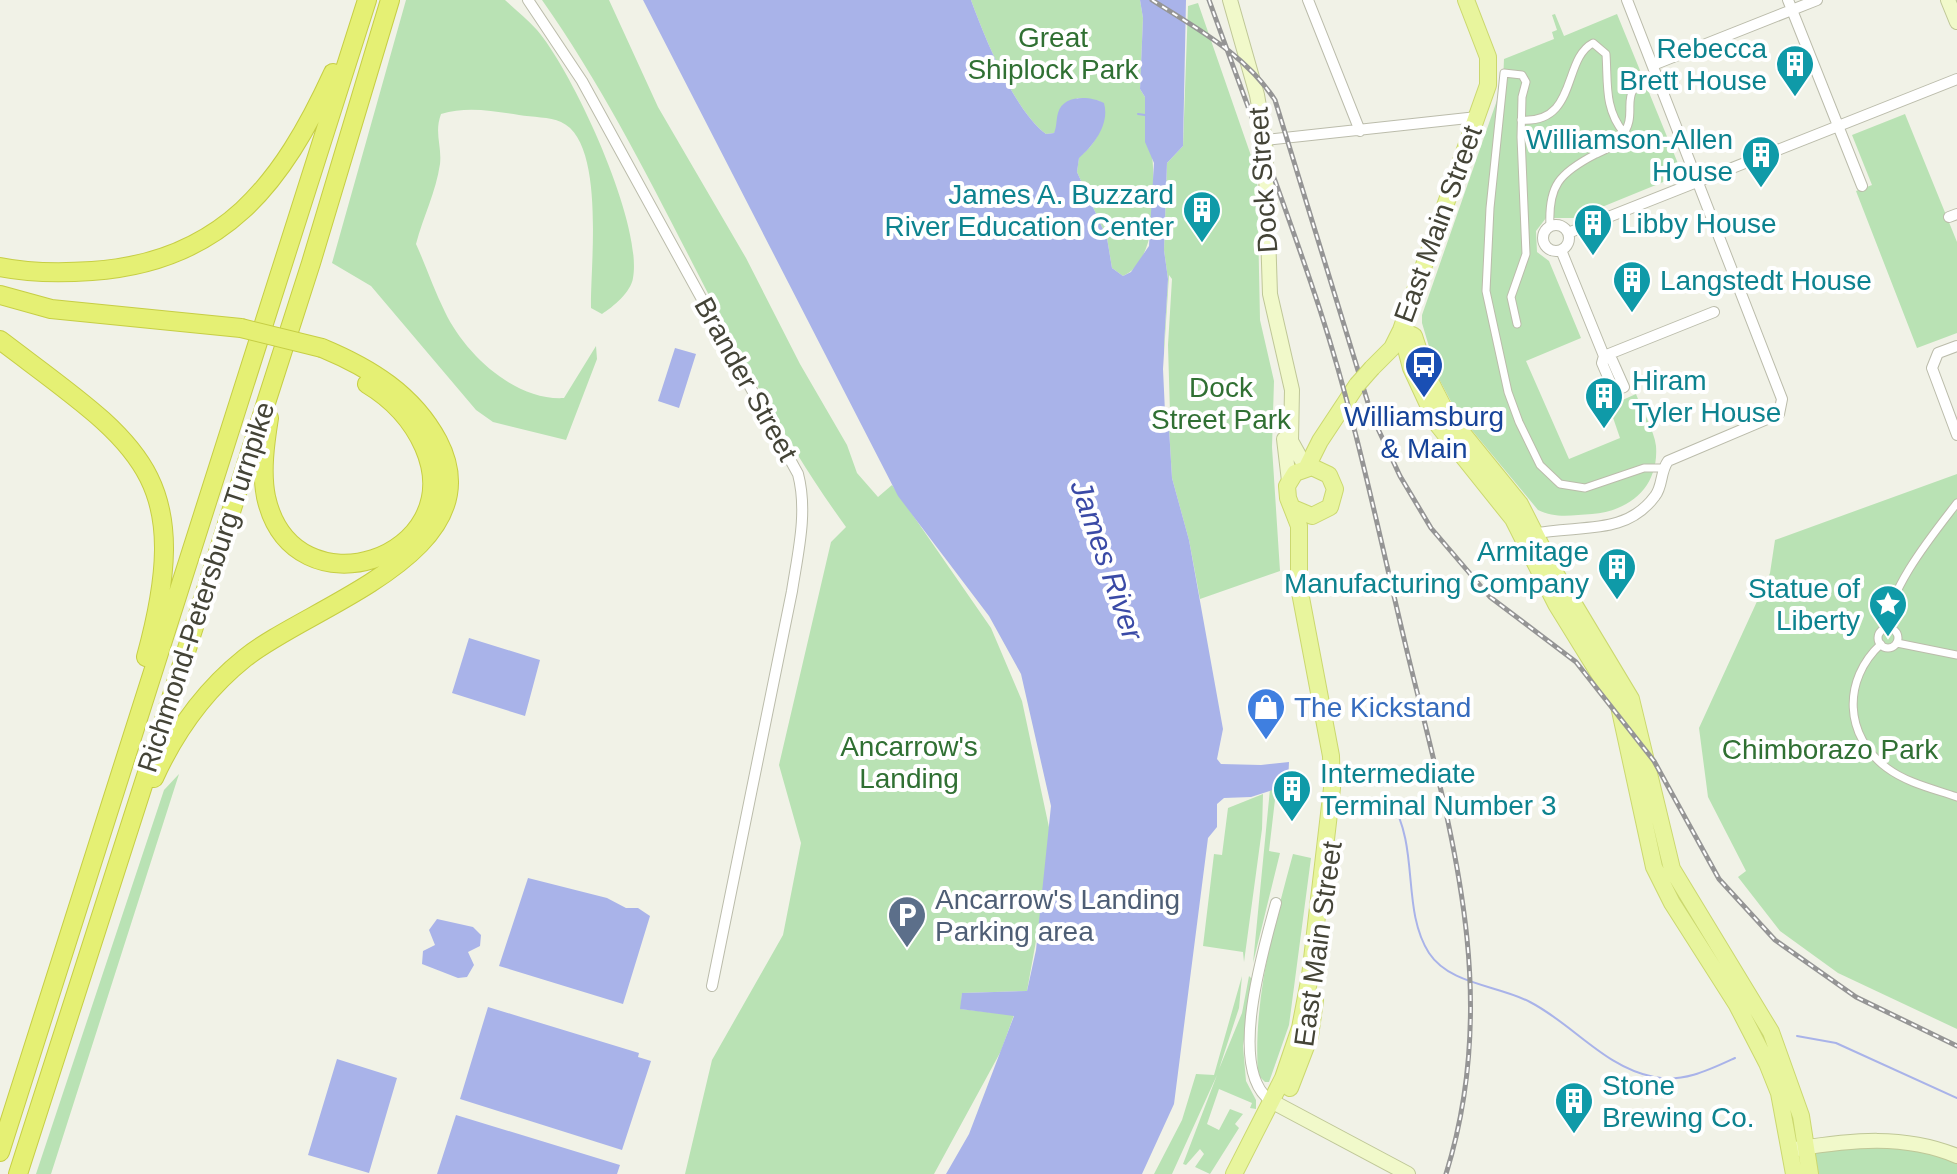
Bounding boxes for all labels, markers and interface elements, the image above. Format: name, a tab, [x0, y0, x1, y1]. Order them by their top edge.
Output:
park label: Great Shiplock Park	[967, 22, 1140, 85]
place label: Rebecca Brett House	[1619, 33, 1767, 96]
building icon: Rebecca Brett House	[1774, 43, 1816, 98]
street label: Dock Street	[1242, 106, 1284, 254]
street label: East Main Street	[1388, 121, 1488, 327]
place label: Williamson-Allen House	[1526, 124, 1733, 187]
building icon: Williamson-Allen House	[1740, 134, 1782, 189]
place label: James A. Buzzard River Education Center	[885, 179, 1174, 242]
building icon: James A. Buzzard River Education Center	[1181, 189, 1223, 244]
building icon: Libby House	[1572, 202, 1614, 257]
place label: Libby House	[1621, 208, 1777, 239]
building icon: Langstedt House	[1611, 259, 1653, 314]
place label: Langstedt House	[1660, 265, 1872, 296]
street label: Brander Street	[688, 292, 804, 466]
bus stop icon: Williamsburg & Main	[1403, 344, 1445, 399]
place label: Hiram Tyler House	[1632, 365, 1781, 428]
park label: Dock Street Park	[1151, 372, 1292, 435]
building icon: Hiram Tyler House	[1583, 375, 1625, 430]
street label: Richmond-Petersburg Turnpike	[131, 398, 281, 776]
place label: Williamsburg & Main	[1344, 401, 1504, 464]
water label: James River	[1064, 475, 1150, 645]
place label: Armitage Manufacturing Company	[1284, 536, 1589, 599]
building icon: Armitage Manufacturing Company	[1596, 546, 1638, 601]
place label: Statue of Liberty	[1748, 573, 1860, 636]
place icon: Statue of Liberty	[1867, 583, 1909, 638]
shop icon: The Kickstand	[1245, 686, 1287, 741]
place label: The Kickstand	[1294, 692, 1471, 723]
park label: Ancarrow's Landing	[840, 731, 978, 794]
park label: Chimborazo Park	[1722, 734, 1939, 765]
place label: Intermediate Terminal Number 3	[1320, 758, 1557, 821]
building icon: Intermediate Terminal Number 3	[1271, 768, 1313, 823]
street label: East Main Street	[1288, 839, 1348, 1049]
place label: Ancarrow's Landing Parking area	[935, 884, 1180, 947]
parking icon: Ancarrow's Landing Parking area	[886, 894, 928, 949]
place label: Stone Brewing Co.	[1602, 1070, 1755, 1133]
building icon: Stone Brewing Co.	[1553, 1080, 1595, 1135]

